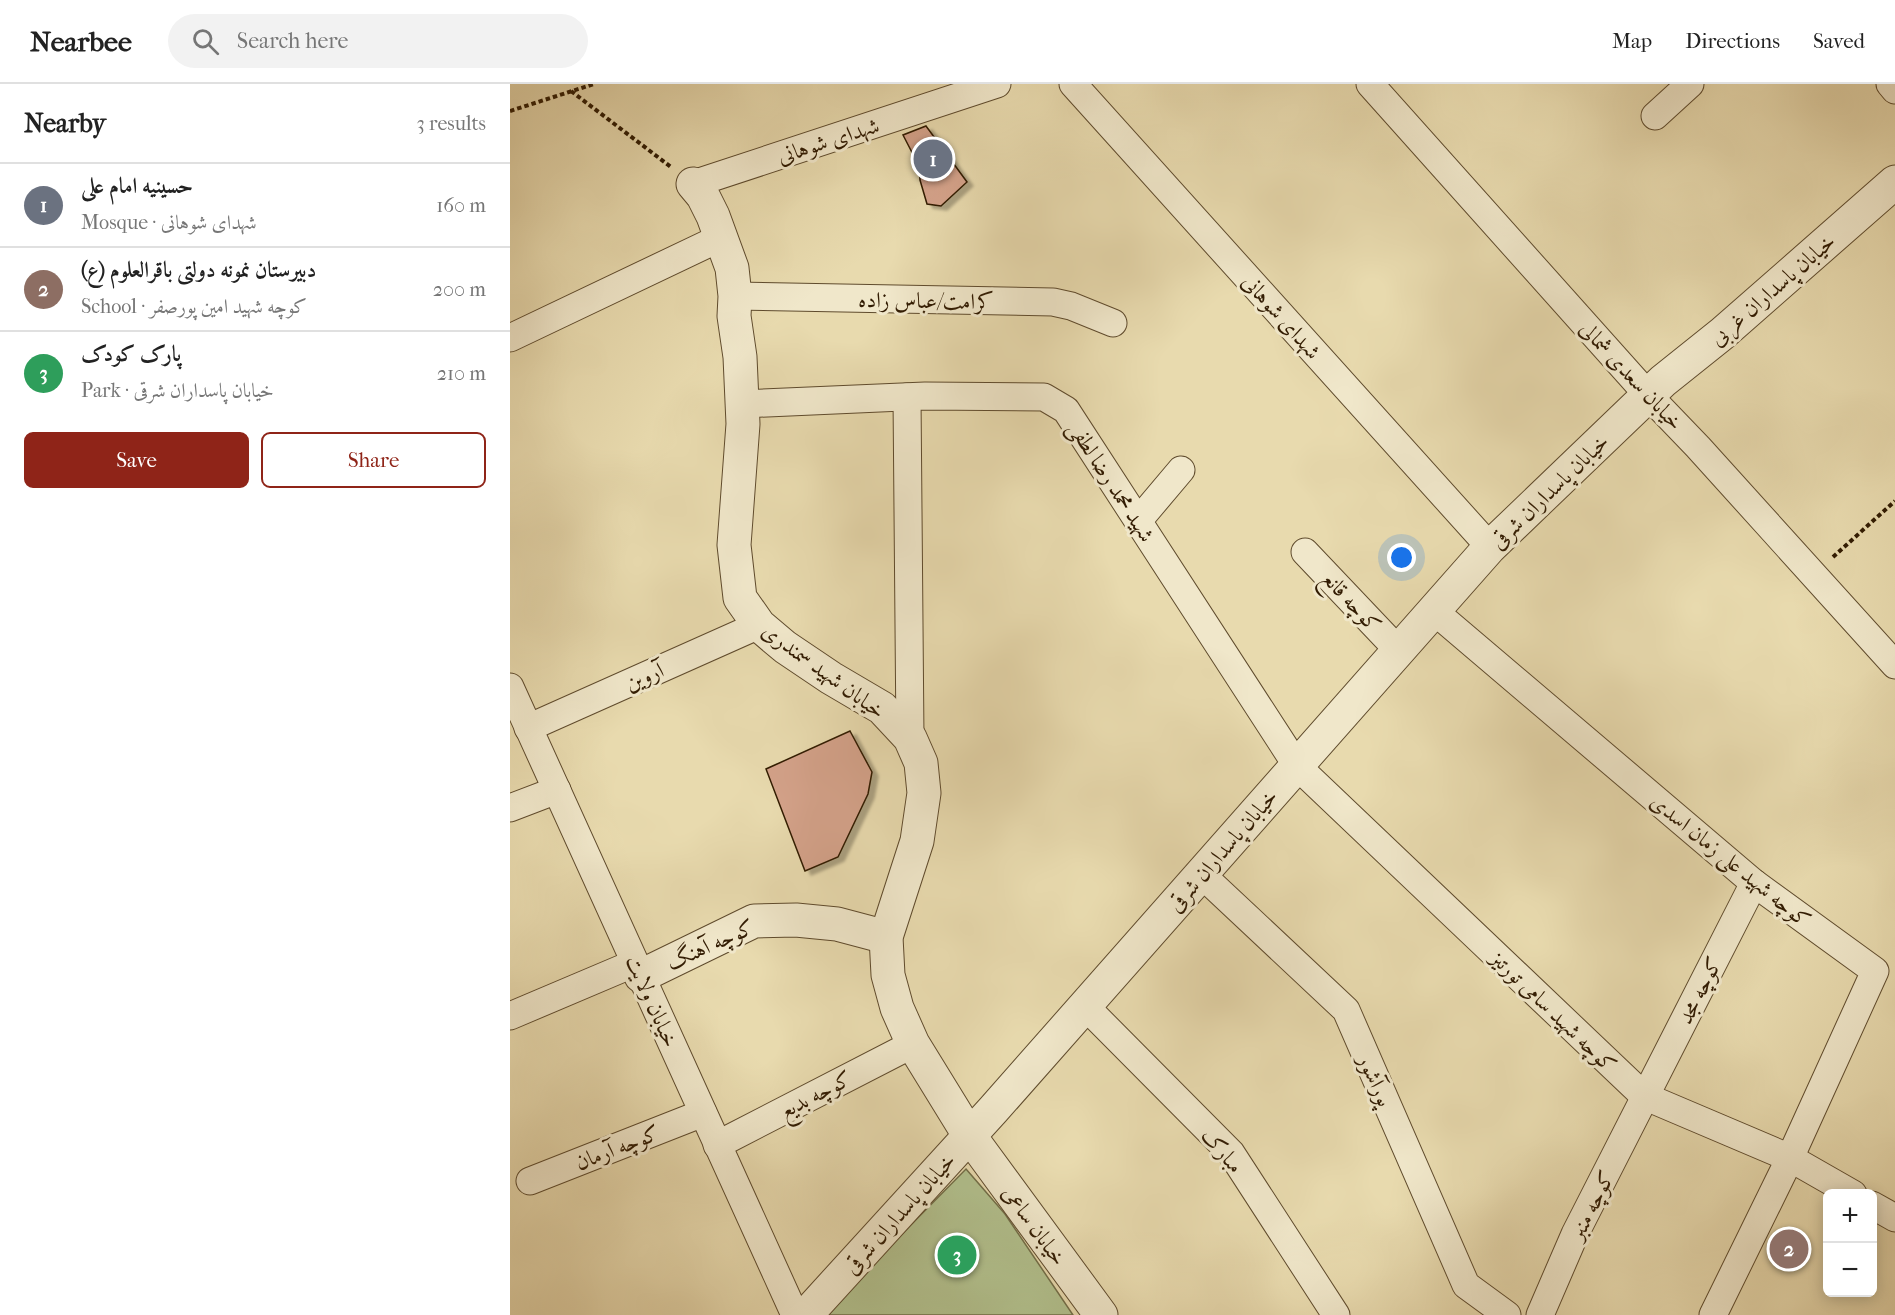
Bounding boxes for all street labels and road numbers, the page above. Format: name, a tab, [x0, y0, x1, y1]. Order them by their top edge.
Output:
street label: شهدای شوهانی	[774, 112, 883, 171]
street label: خیابان پاسداران غربی	[1704, 228, 1843, 354]
street label: شهدای شوهانی	[1236, 269, 1326, 365]
street label: کرامت/عباس زاده	[858, 287, 994, 315]
street label: خیابان سعدی شمالی	[1574, 316, 1689, 436]
street label: شهید محمد رضا لطفی	[1060, 416, 1160, 549]
street label: خیابان پاسداران شرقی	[1485, 429, 1616, 557]
street label: کوچه قانع	[1312, 565, 1386, 642]
street label: خیابان شهید سمندری	[756, 617, 890, 725]
street label: آروین	[621, 655, 670, 697]
street label: خیابان پاسداران شرقی	[1162, 784, 1286, 919]
street label: کوچه شهید علی زمان اسدی	[1643, 788, 1816, 936]
street label: کوچه آهنگ	[662, 913, 759, 978]
street label: کوچه شهید سامی تورتیز	[1482, 944, 1622, 1080]
street label: خیابان ولایت	[620, 951, 684, 1051]
street label: کوچه مجد	[1672, 952, 1730, 1029]
street label: پورآشور	[1349, 1048, 1400, 1113]
street label: کوچه بدیع	[775, 1066, 859, 1129]
street label: کوچه آرمان	[571, 1119, 664, 1178]
street label: مبارک	[1196, 1123, 1249, 1179]
street label: خیابان پاسداران شرقی	[838, 1148, 963, 1282]
street label: کوچه منبر	[1562, 1166, 1622, 1247]
street label: خیابان ساعی	[997, 1181, 1072, 1271]

